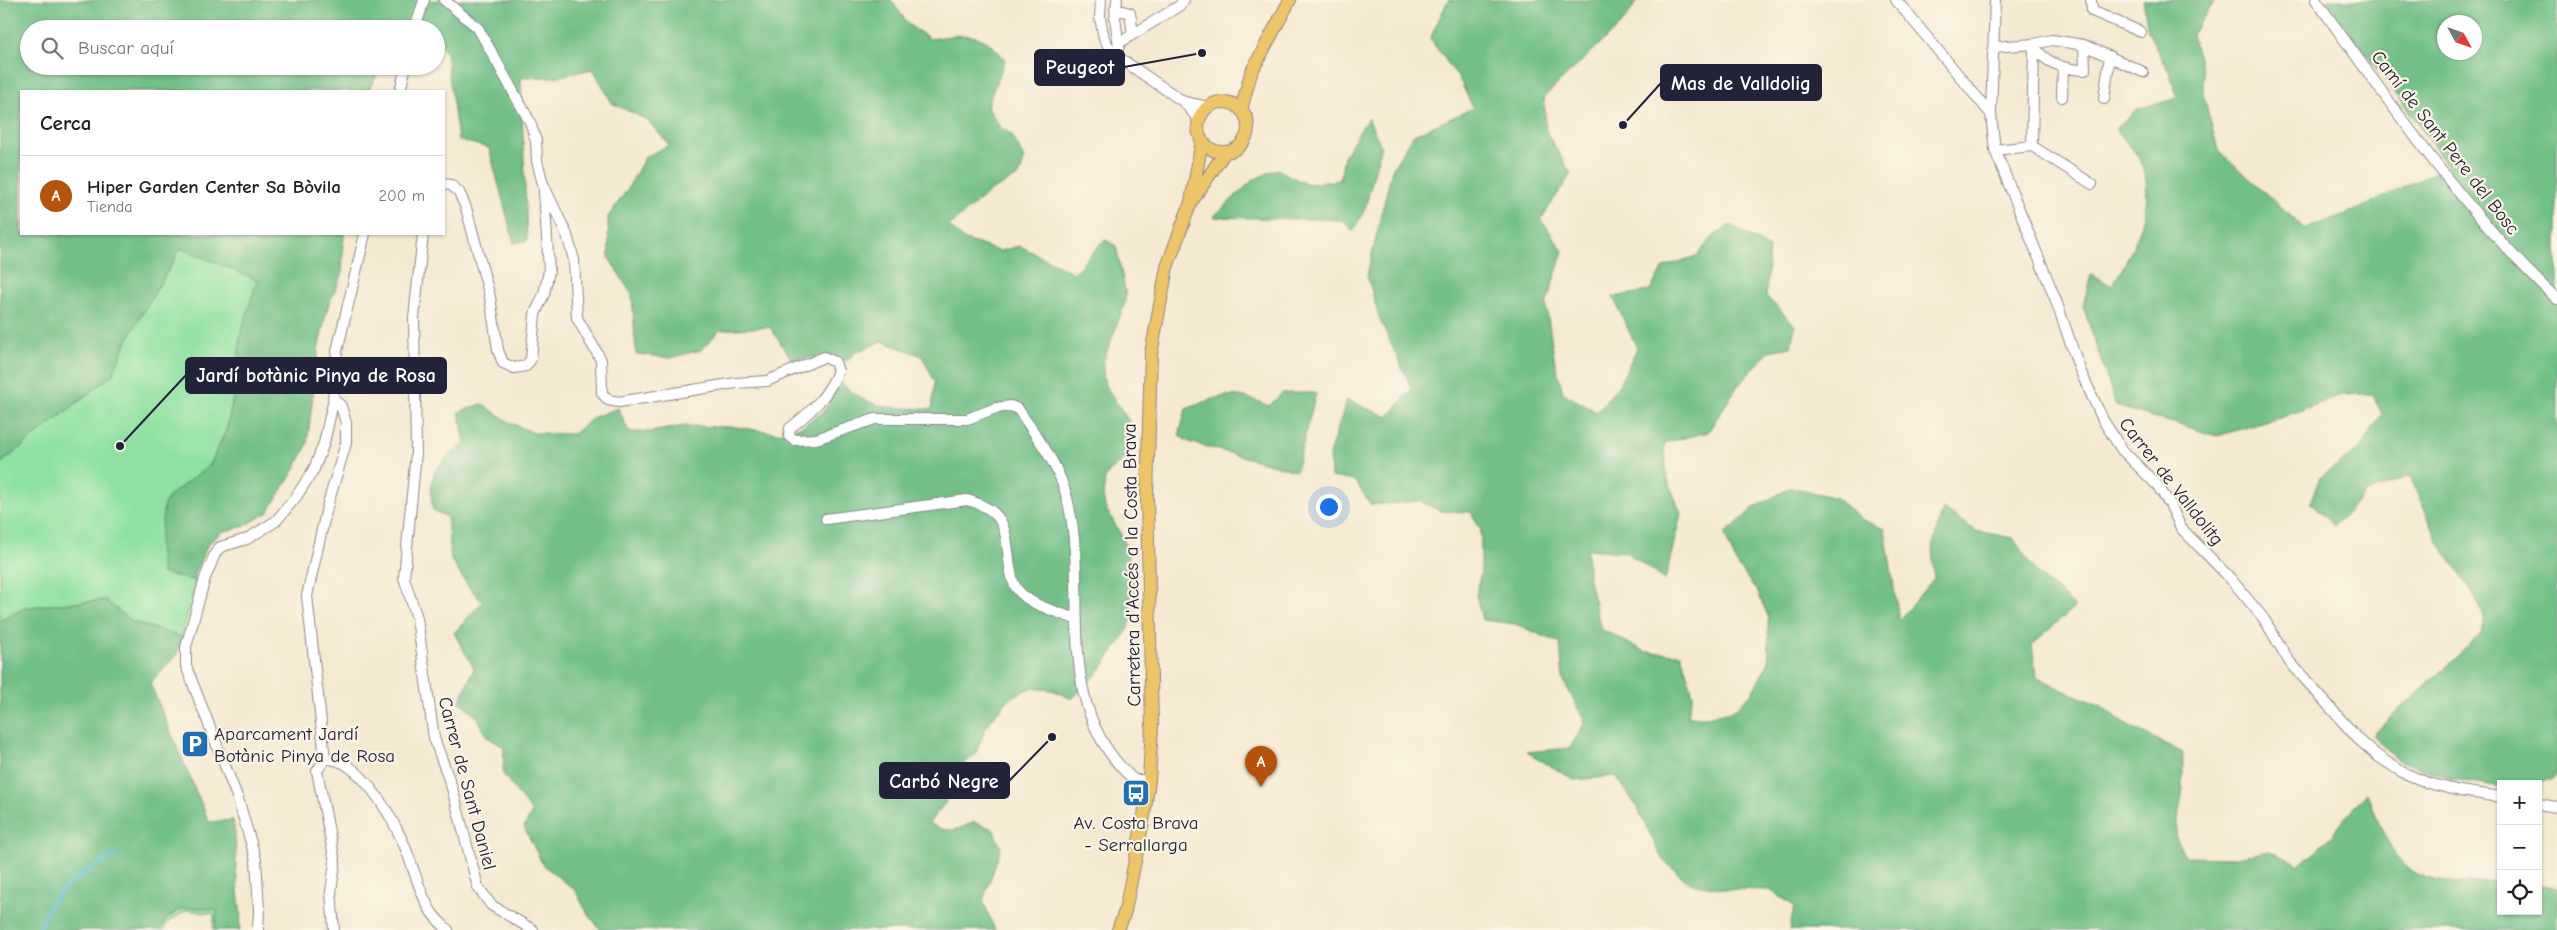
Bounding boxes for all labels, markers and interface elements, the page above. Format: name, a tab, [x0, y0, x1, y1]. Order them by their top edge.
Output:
north arrow	[2437, 15, 2482, 60]
search box	[20, 20, 445, 75]
icon: search	[38, 34, 66, 62]
text: Buscar aquí	[78, 37, 174, 59]
street label: Camí de Sant Pere del Bosc	[2366, 46, 2524, 239]
callout: Peugeot	[1035, 50, 1124, 85]
text: Peugeot	[1046, 56, 1115, 79]
callout: Mas de Valldolig	[1661, 65, 1821, 100]
text: Mas de Valldolig	[1671, 72, 1811, 95]
text: Cerca	[40, 111, 91, 135]
text: Hiper Garden Center Sa Bòvila	[87, 176, 341, 198]
text: A	[52, 187, 60, 205]
text: 200 m	[379, 187, 425, 205]
text: Tienda	[87, 198, 133, 216]
callout: Jardí botànic Pinya de Rosa	[186, 358, 446, 393]
text: Jardí botànic Pinya de Rosa	[196, 364, 436, 387]
street label: Carrer de Valldolitg	[2114, 413, 2228, 550]
street label: Carretera d'Accés a la Costa Brava	[1119, 423, 1145, 707]
your location	[1316, 494, 1342, 520]
street label: Carrer de Sant Daniel	[433, 694, 501, 872]
place label: Aparcament Jardí Botànic Pinya de Rosa	[214, 723, 395, 767]
parking icon: Aparcament Jardí Botànic Pinya de Rosa	[180, 729, 210, 759]
pin: A	[1245, 746, 1277, 787]
callout: Carbó Negre	[880, 763, 1009, 798]
text: Carbó Negre	[889, 770, 999, 793]
bus stop icon: Av. Costa Brava - Serrallarga	[1121, 778, 1151, 808]
map controls	[2497, 780, 2542, 915]
button: +	[2497, 780, 2542, 825]
place label: Av. Costa Brava - Serrallarga	[1074, 812, 1198, 856]
button: −	[2497, 825, 2542, 870]
button: locate	[2497, 870, 2542, 915]

